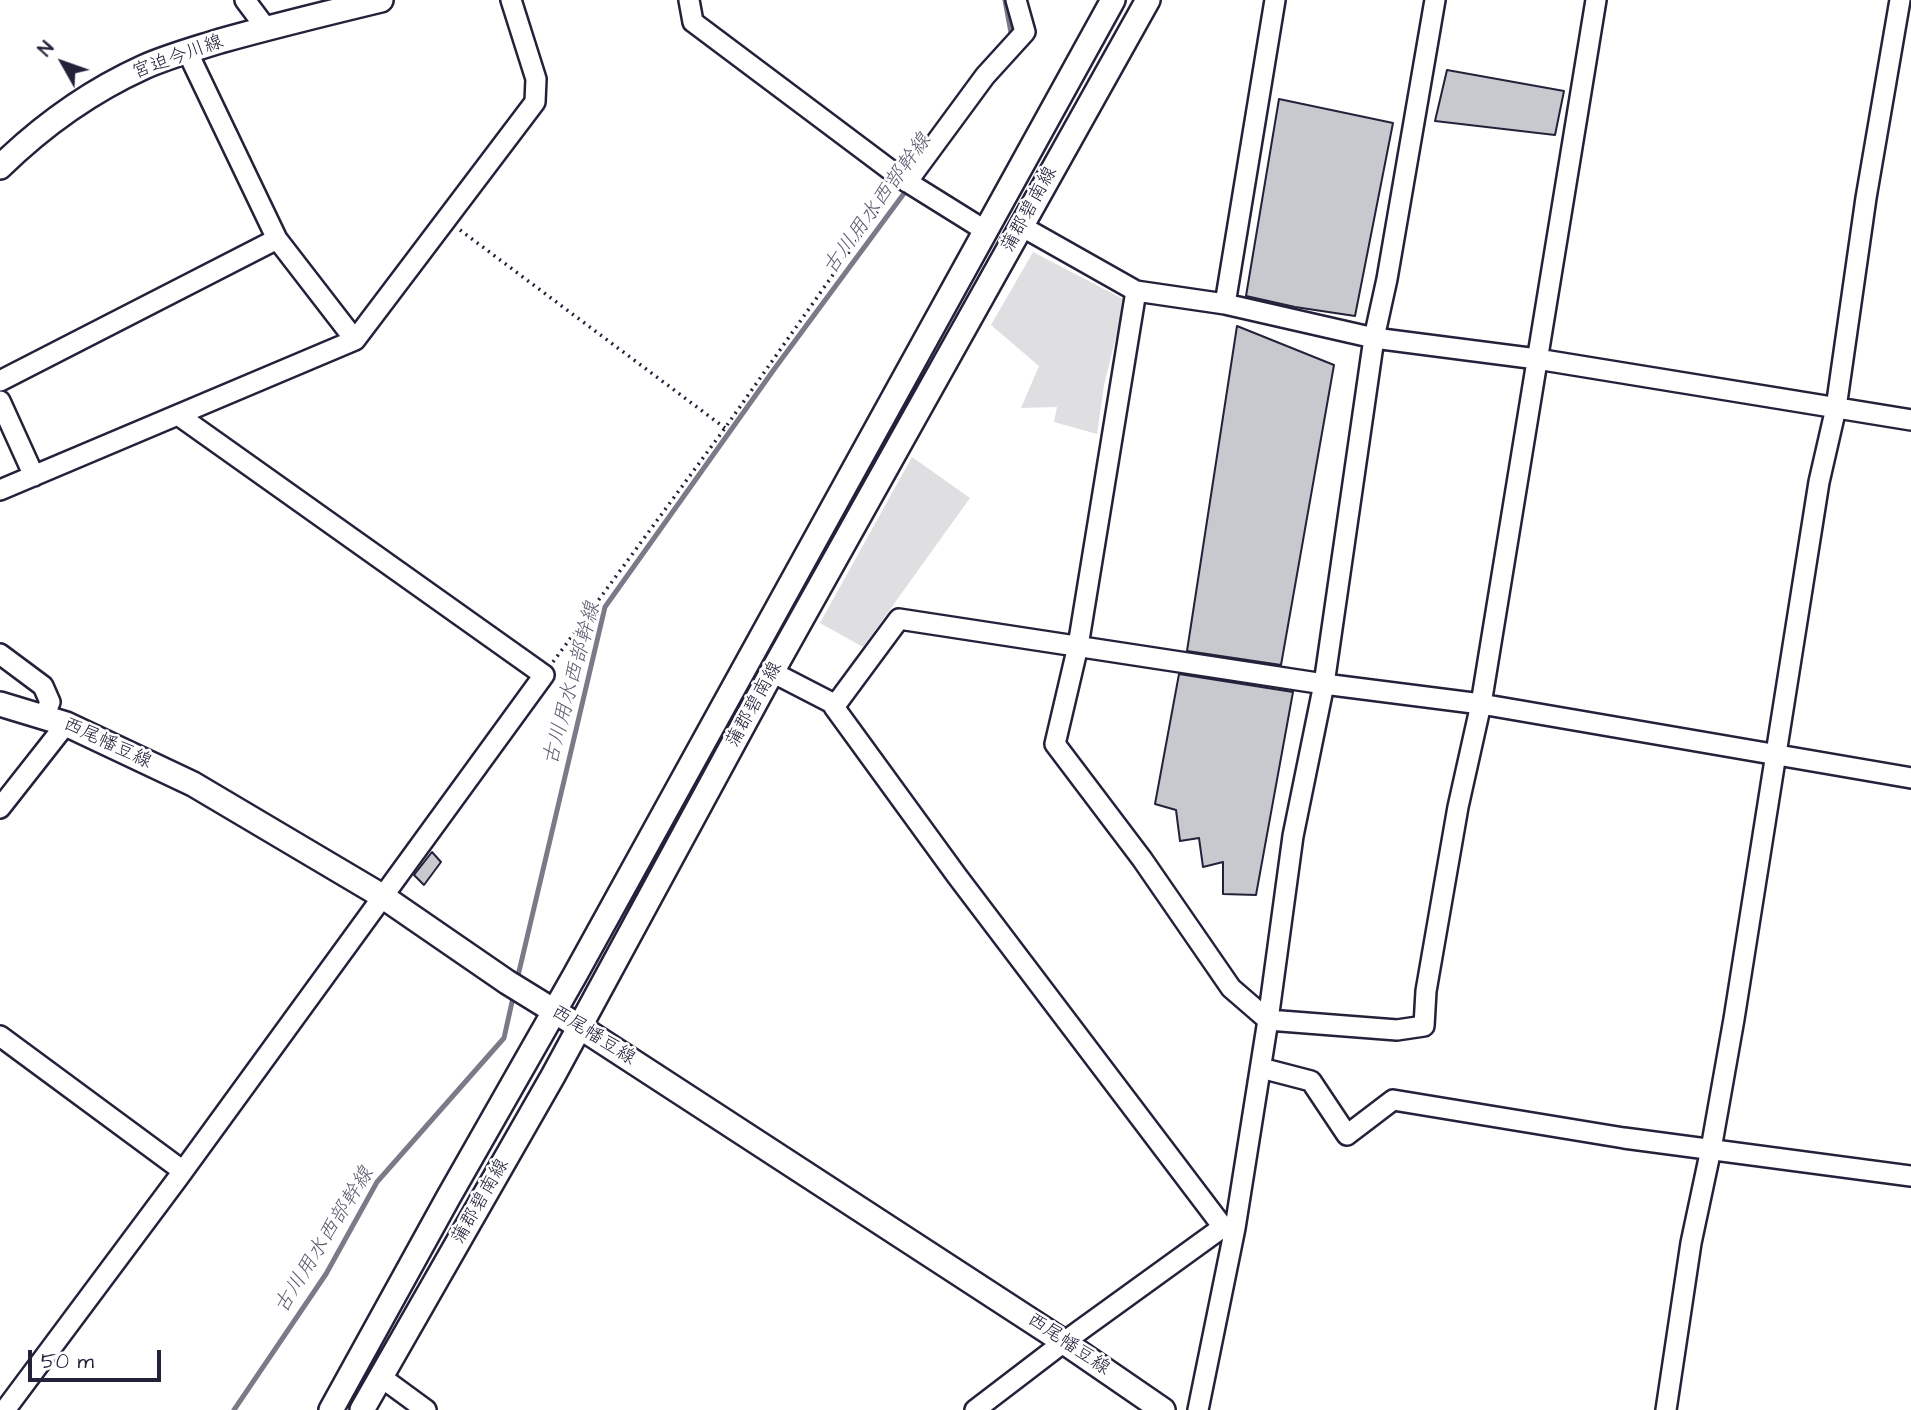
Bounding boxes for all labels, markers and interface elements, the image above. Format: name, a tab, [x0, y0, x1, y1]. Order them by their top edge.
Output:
north arrow	[28, 28, 98, 98]
street label: 宮迫今川線	[129, 31, 227, 85]
text: N	[32, 36, 61, 62]
water label: 古川用水西部幹線	[818, 130, 938, 280]
street label: 蒲郡碧南線	[997, 163, 1063, 257]
water label: 古川用水西部幹線	[539, 600, 607, 768]
street label: 蒲郡碧南線	[722, 658, 788, 752]
street label: 西尾幡豆線	[59, 714, 155, 774]
street label: 西尾幡豆線	[547, 1001, 639, 1071]
street label: 蒲郡碧南線	[447, 1155, 515, 1249]
water label: 古川用水西部幹線	[270, 1163, 380, 1319]
street label: 西尾幡豆線	[1022, 1309, 1114, 1381]
scale bar	[32, 1336, 164, 1380]
text: 50 m	[41, 1347, 94, 1376]

